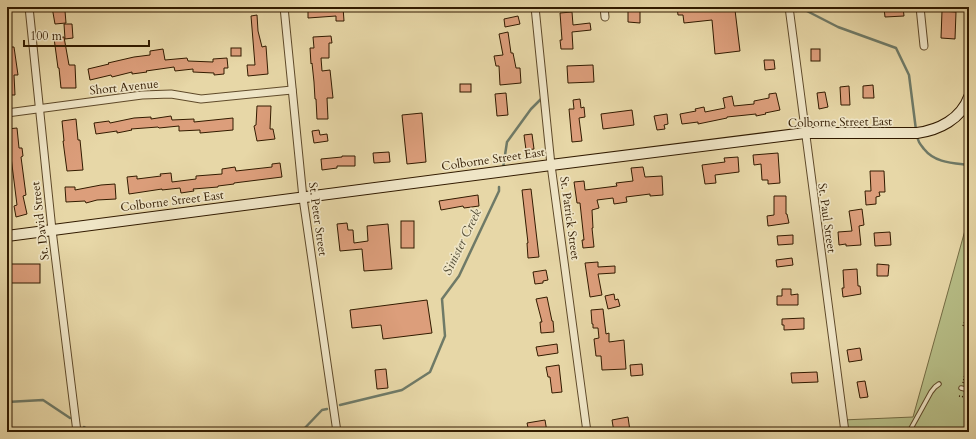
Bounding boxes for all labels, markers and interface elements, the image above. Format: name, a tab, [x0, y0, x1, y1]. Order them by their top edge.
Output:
scale bar	[24, 22, 149, 48]
text: 100 m	[30, 28, 63, 44]
street label: Short Avenue	[89, 75, 159, 99]
street label: Colborne Street East	[788, 113, 892, 131]
street label: Colborne Street East	[440, 144, 546, 174]
street label: St. Patrick Street	[556, 175, 584, 261]
street label: St. David Street	[27, 181, 53, 261]
street label: St. Peter Street	[305, 181, 331, 257]
street label: St. Paul Street	[814, 182, 840, 254]
street label: Colborne Street East	[119, 187, 225, 215]
water label: Sinister Creek	[438, 205, 486, 278]

